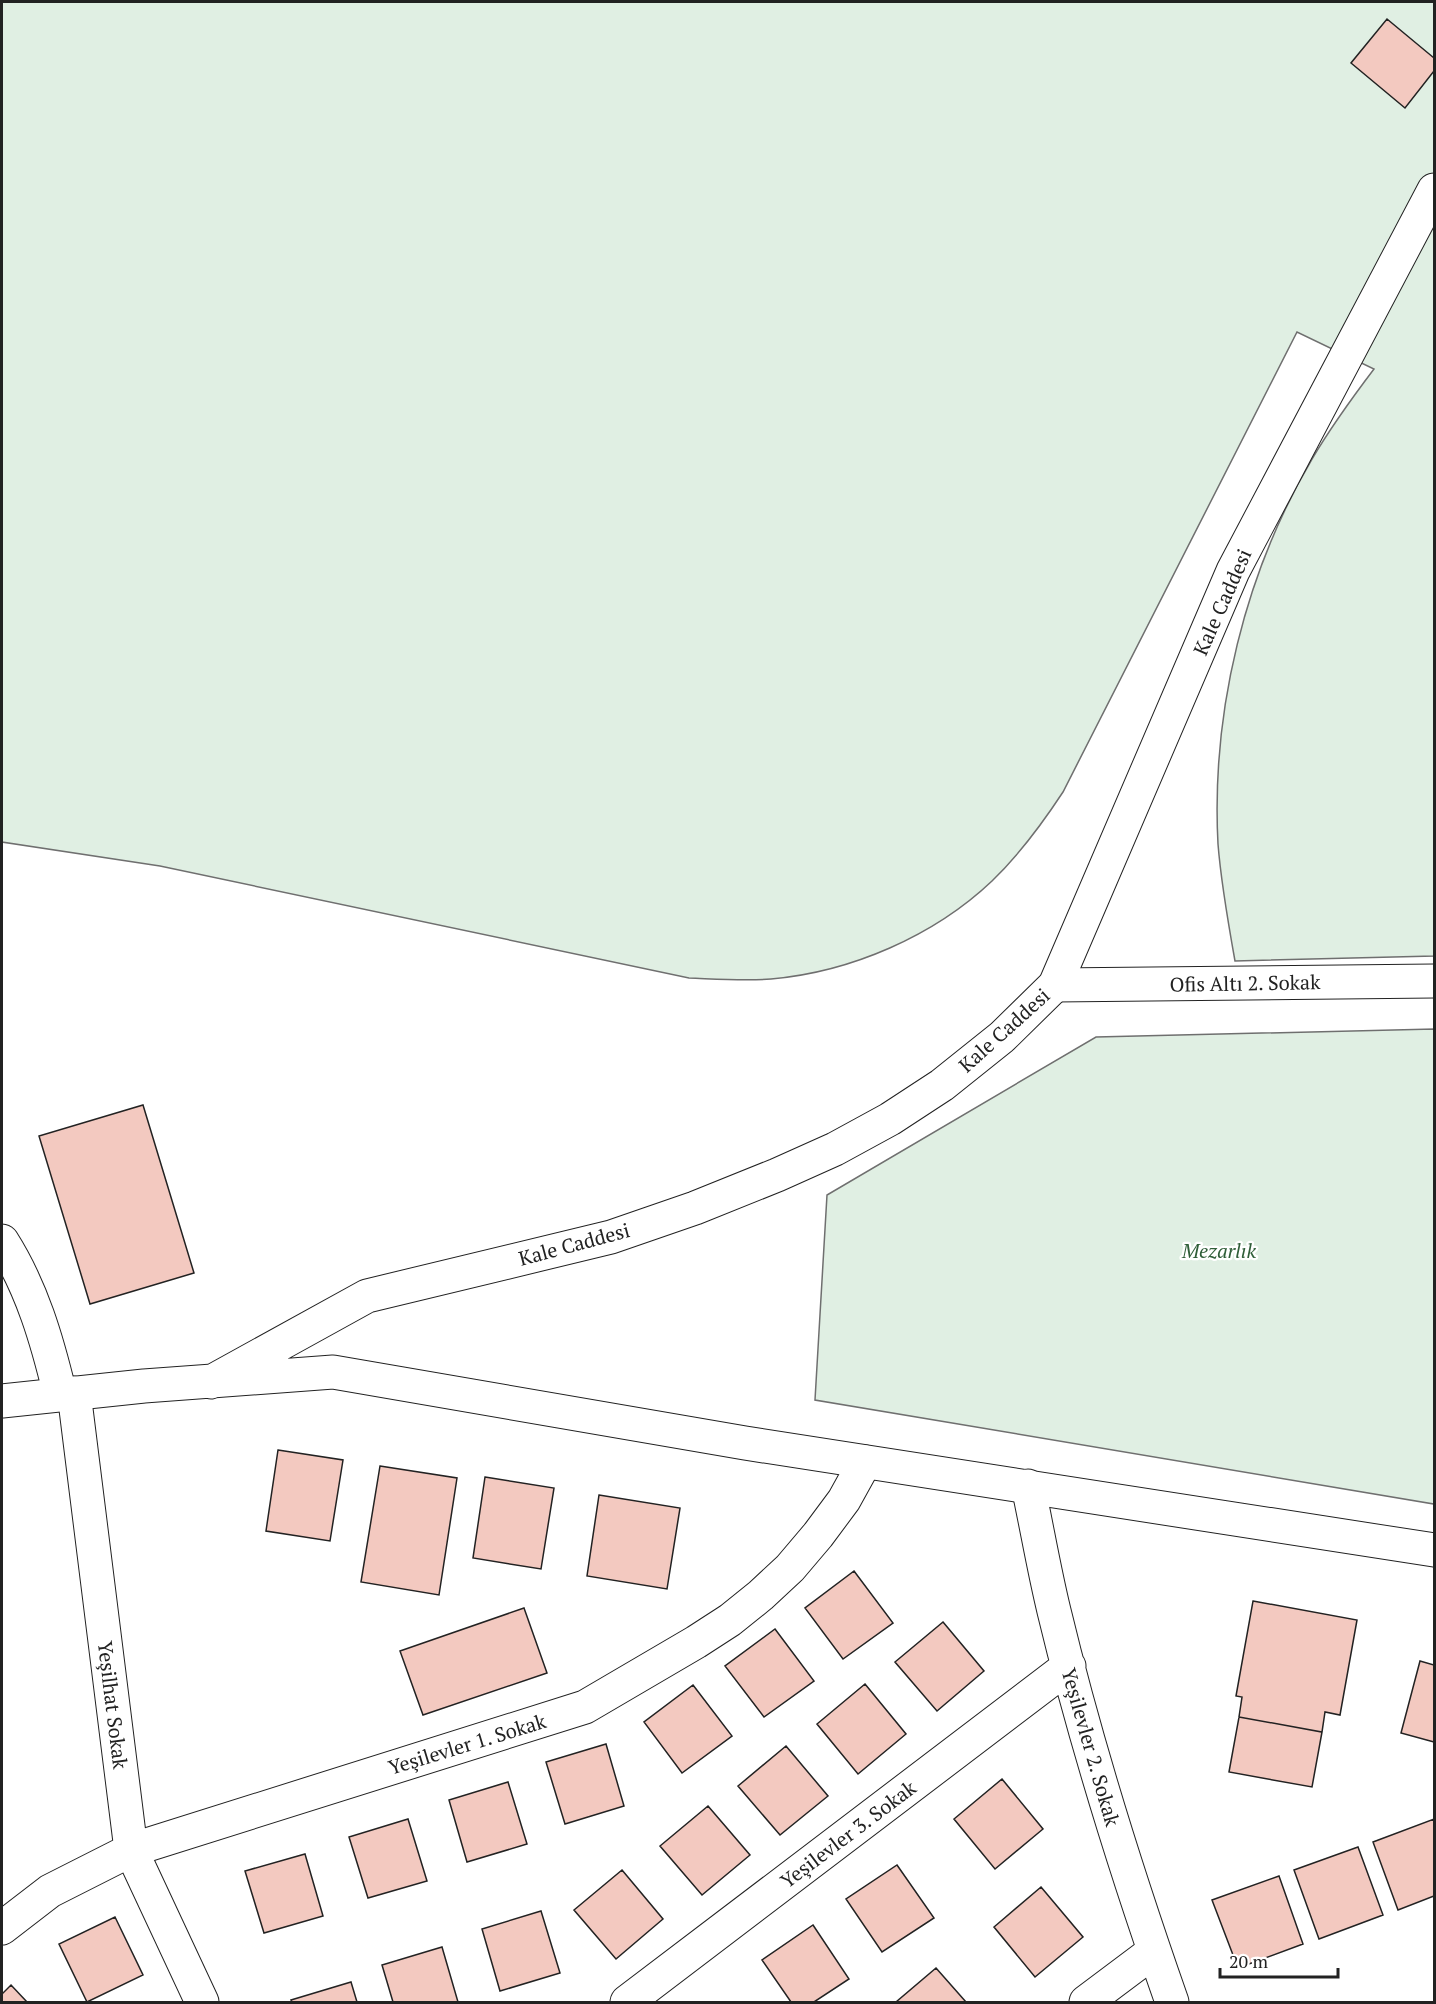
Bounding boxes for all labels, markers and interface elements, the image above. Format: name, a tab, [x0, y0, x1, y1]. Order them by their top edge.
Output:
street label: Kale Caddesi	[1187, 544, 1257, 660]
street label: Ofis Altı 2. Sokak	[1169, 968, 1321, 998]
street label: Kale Caddesi	[953, 982, 1055, 1078]
street label: Kale Caddesi	[516, 1216, 632, 1272]
park label: Mezarlık	[1181, 1237, 1256, 1264]
street label: Yeşilhat Sokak	[92, 1639, 134, 1771]
street label: Yeşilevler 2. Sokak	[1055, 1665, 1127, 1830]
street label: Yeşilevler 1. Sokak	[385, 1707, 550, 1781]
street label: Yeşilevler 3. Sokak	[775, 1774, 922, 1894]
scale bar	[1220, 1941, 1338, 1979]
text: 20 m	[1229, 1949, 1269, 1973]

